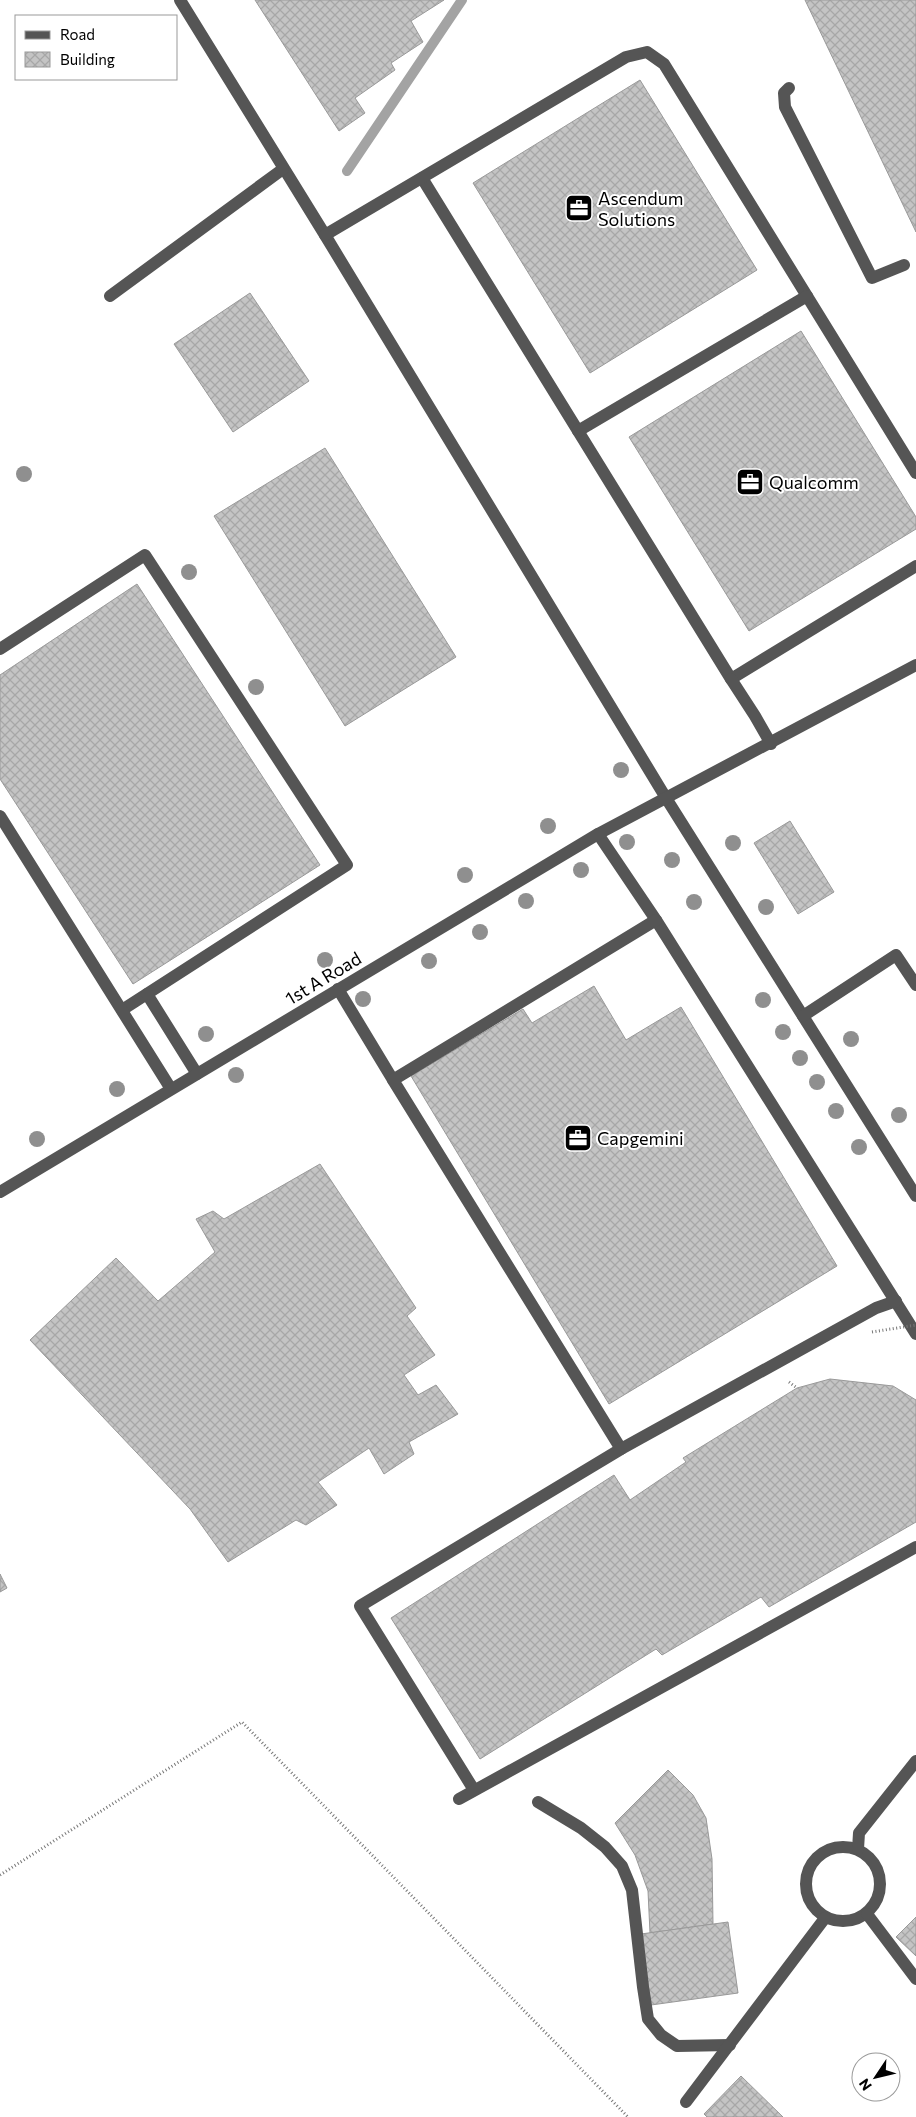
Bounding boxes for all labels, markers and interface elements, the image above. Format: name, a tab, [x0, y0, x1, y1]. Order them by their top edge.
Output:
legend	[15, 15, 178, 80]
text: Road	[60, 25, 95, 43]
text: Building	[60, 50, 115, 68]
place label: Ascendum Solutions	[598, 187, 683, 230]
office icon: Ascendum Solutions	[564, 193, 594, 223]
office icon: Qualcomm	[735, 467, 765, 497]
place label: Qualcomm	[769, 471, 859, 493]
street label: 1st A Road	[281, 947, 365, 1009]
office icon: Capgemini	[563, 1123, 593, 1153]
place label: Capgemini	[597, 1127, 684, 1149]
north arrow	[851, 2052, 901, 2102]
text: N	[855, 2076, 875, 2094]

